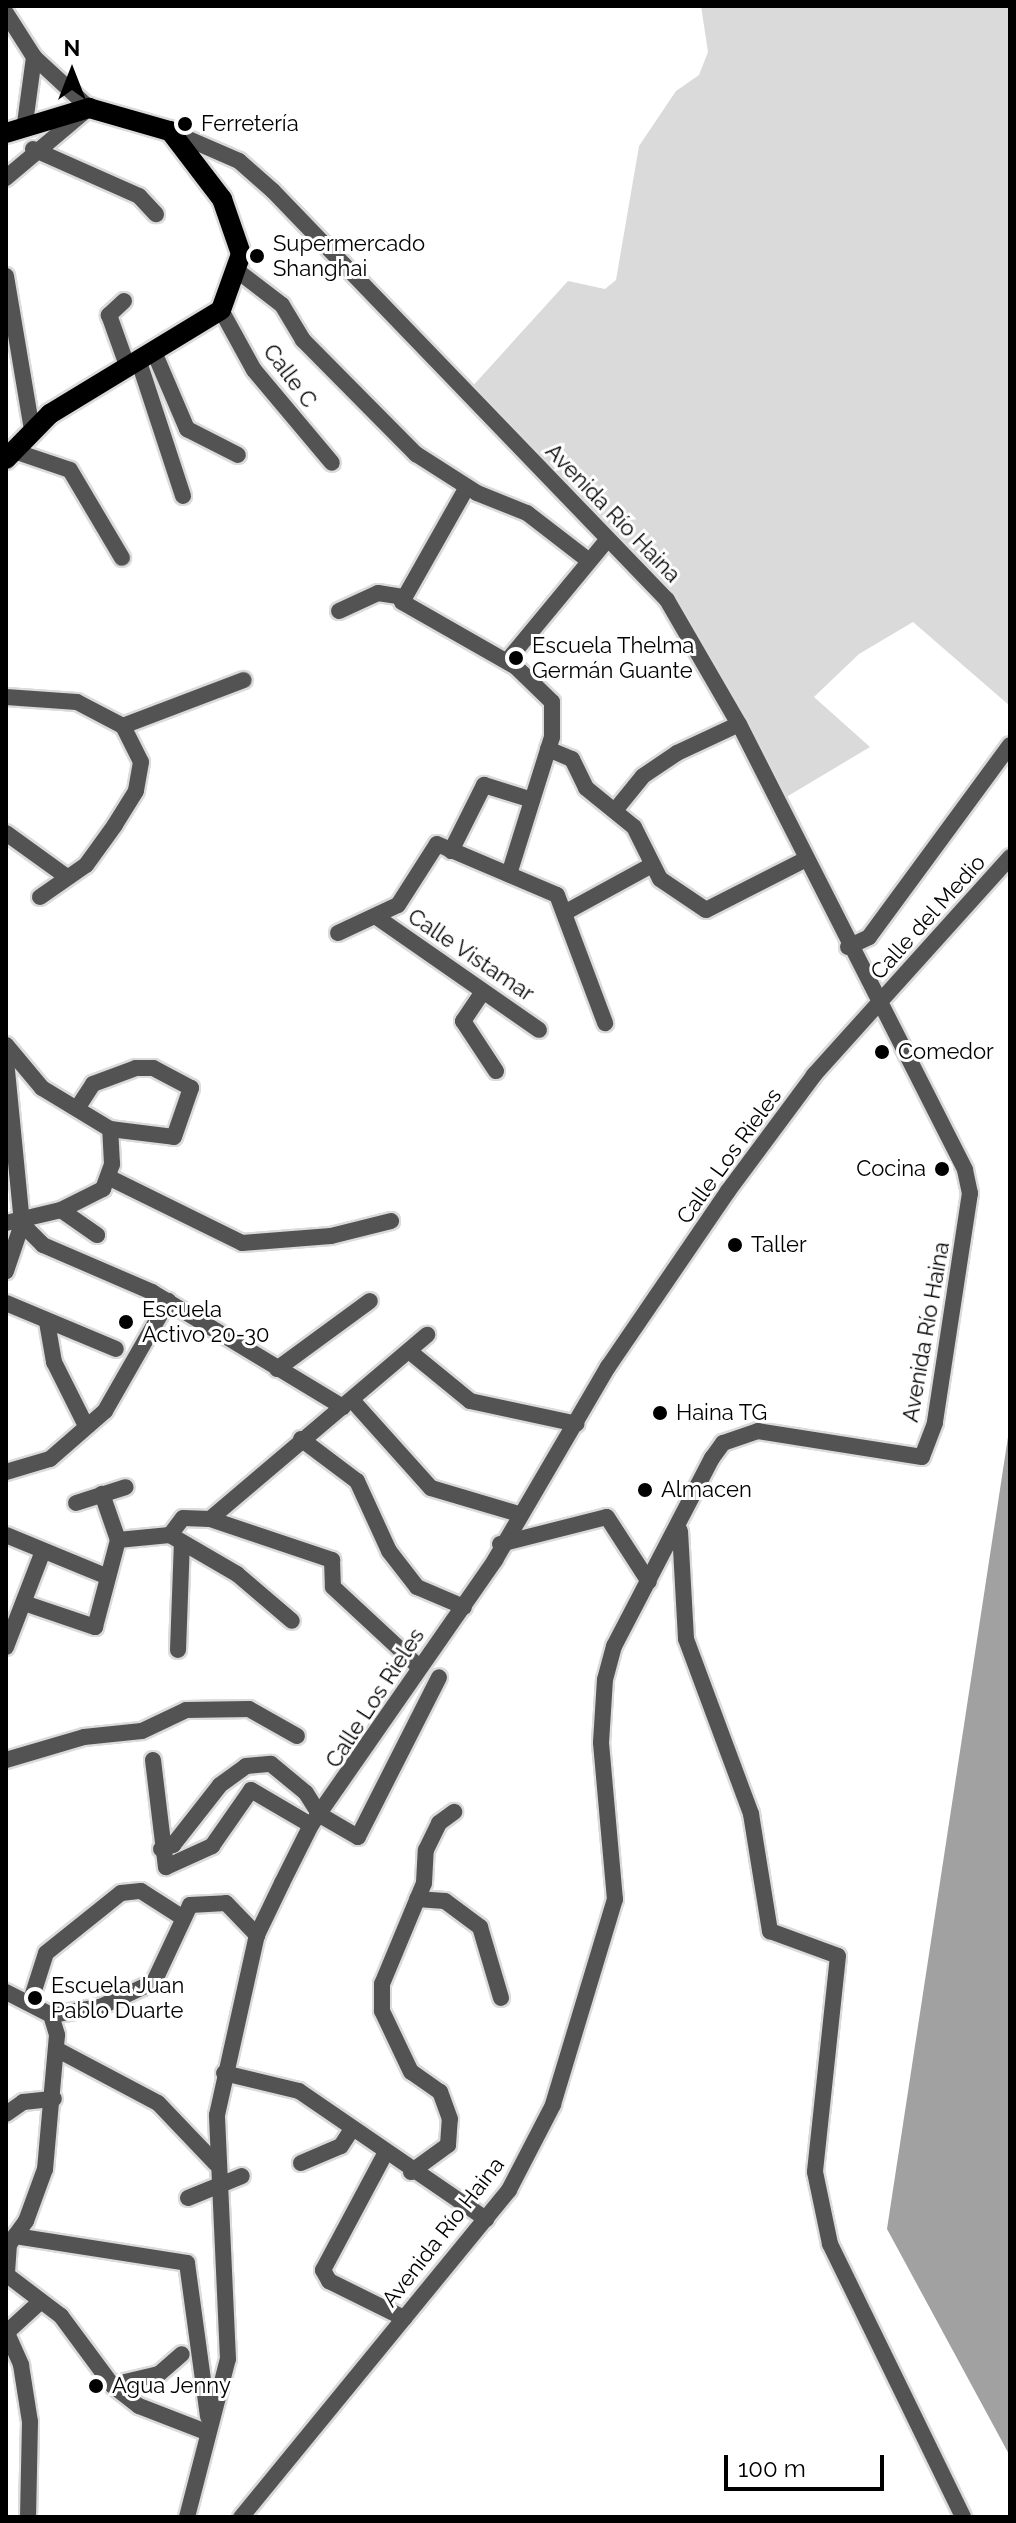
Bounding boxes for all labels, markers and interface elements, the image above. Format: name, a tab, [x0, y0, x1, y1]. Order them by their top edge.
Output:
north arrow	[32, 32, 112, 112]
text: N	[64, 35, 80, 61]
place label: Ferretería	[201, 111, 299, 137]
marker: Ferretería	[176, 115, 194, 133]
place label: Supermercado Shanghai	[273, 230, 425, 282]
marker: Supermercado Shanghai	[248, 247, 266, 265]
street label: Calle C	[258, 339, 322, 413]
street label: Avenida Río Haina	[540, 438, 686, 588]
place label: Escuela Thelma Germán Guante	[532, 632, 695, 684]
marker: Escuela Thelma Germán Guante	[507, 649, 525, 667]
street label: Calle del Medio	[865, 849, 991, 985]
street label: Calle Vistamar	[403, 903, 539, 1007]
place label: Comedor	[898, 1039, 994, 1065]
marker: Comedor	[873, 1043, 891, 1061]
street label: Calle Los Rieles	[671, 1083, 787, 1229]
place label: Cocina	[856, 1156, 926, 1182]
marker: Cocina	[933, 1160, 951, 1178]
place label: Taller	[751, 1232, 807, 1258]
marker: Taller	[726, 1236, 744, 1254]
street label: Avenida Río Haina	[897, 1240, 955, 1424]
place label: Escuela Activo 20-30	[142, 1296, 269, 1348]
marker: Escuela Activo 20-30	[117, 1313, 135, 1331]
place label: Haina TG	[676, 1400, 768, 1426]
marker: Haina TG	[651, 1404, 669, 1422]
place label: Almacen	[661, 1477, 752, 1503]
marker: Almacen	[636, 1481, 654, 1499]
street label: Calle Los Rieles	[320, 1623, 430, 1773]
place label: Escuela Juan Pablo Duarte	[51, 1972, 185, 2024]
marker: Escuela Juan Pablo Duarte	[26, 1989, 44, 2007]
street label: Avenida Río Haina	[376, 2152, 510, 2312]
place label: Agua Jenny	[112, 2373, 231, 2399]
marker: Agua Jenny	[87, 2377, 105, 2395]
scale bar	[728, 2439, 888, 2489]
text: 100 m	[738, 2454, 806, 2483]

